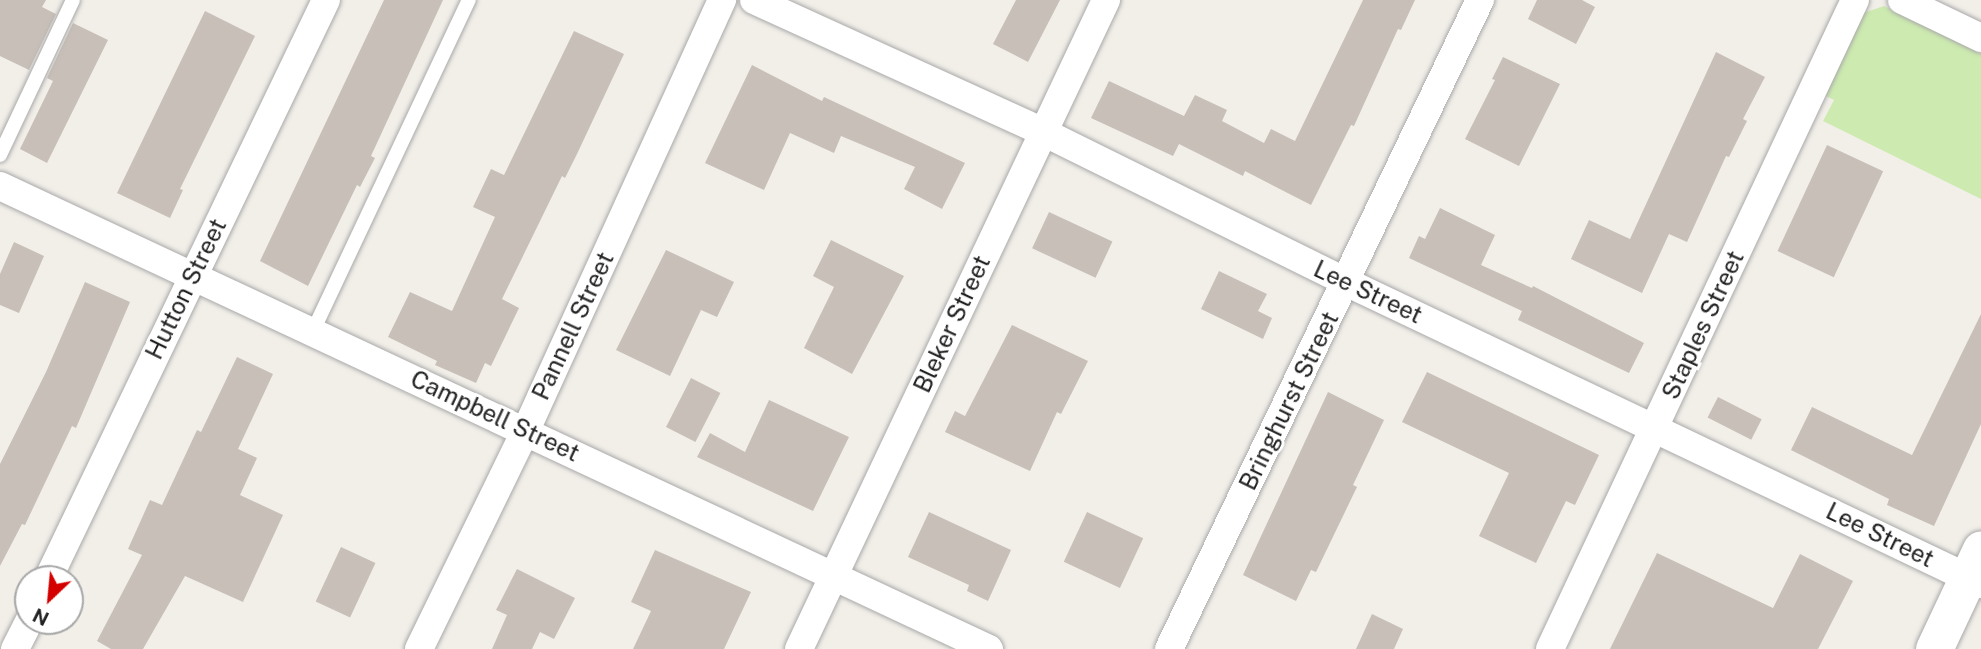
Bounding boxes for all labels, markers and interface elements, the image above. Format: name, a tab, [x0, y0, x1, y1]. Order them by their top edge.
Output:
street label: Hutton Street	[140, 214, 232, 364]
street label: Staples Street	[1656, 246, 1750, 404]
street label: Pannell Street	[526, 248, 620, 404]
street label: Bleker Street	[908, 251, 996, 397]
street label: Lee Street	[1309, 254, 1427, 330]
street label: Bringhurst Street	[1233, 307, 1345, 495]
street label: Campbell Street	[406, 364, 584, 468]
street label: Lee Street	[1821, 497, 1939, 573]
north arrow	[14, 565, 84, 635]
text: N	[29, 604, 52, 630]

